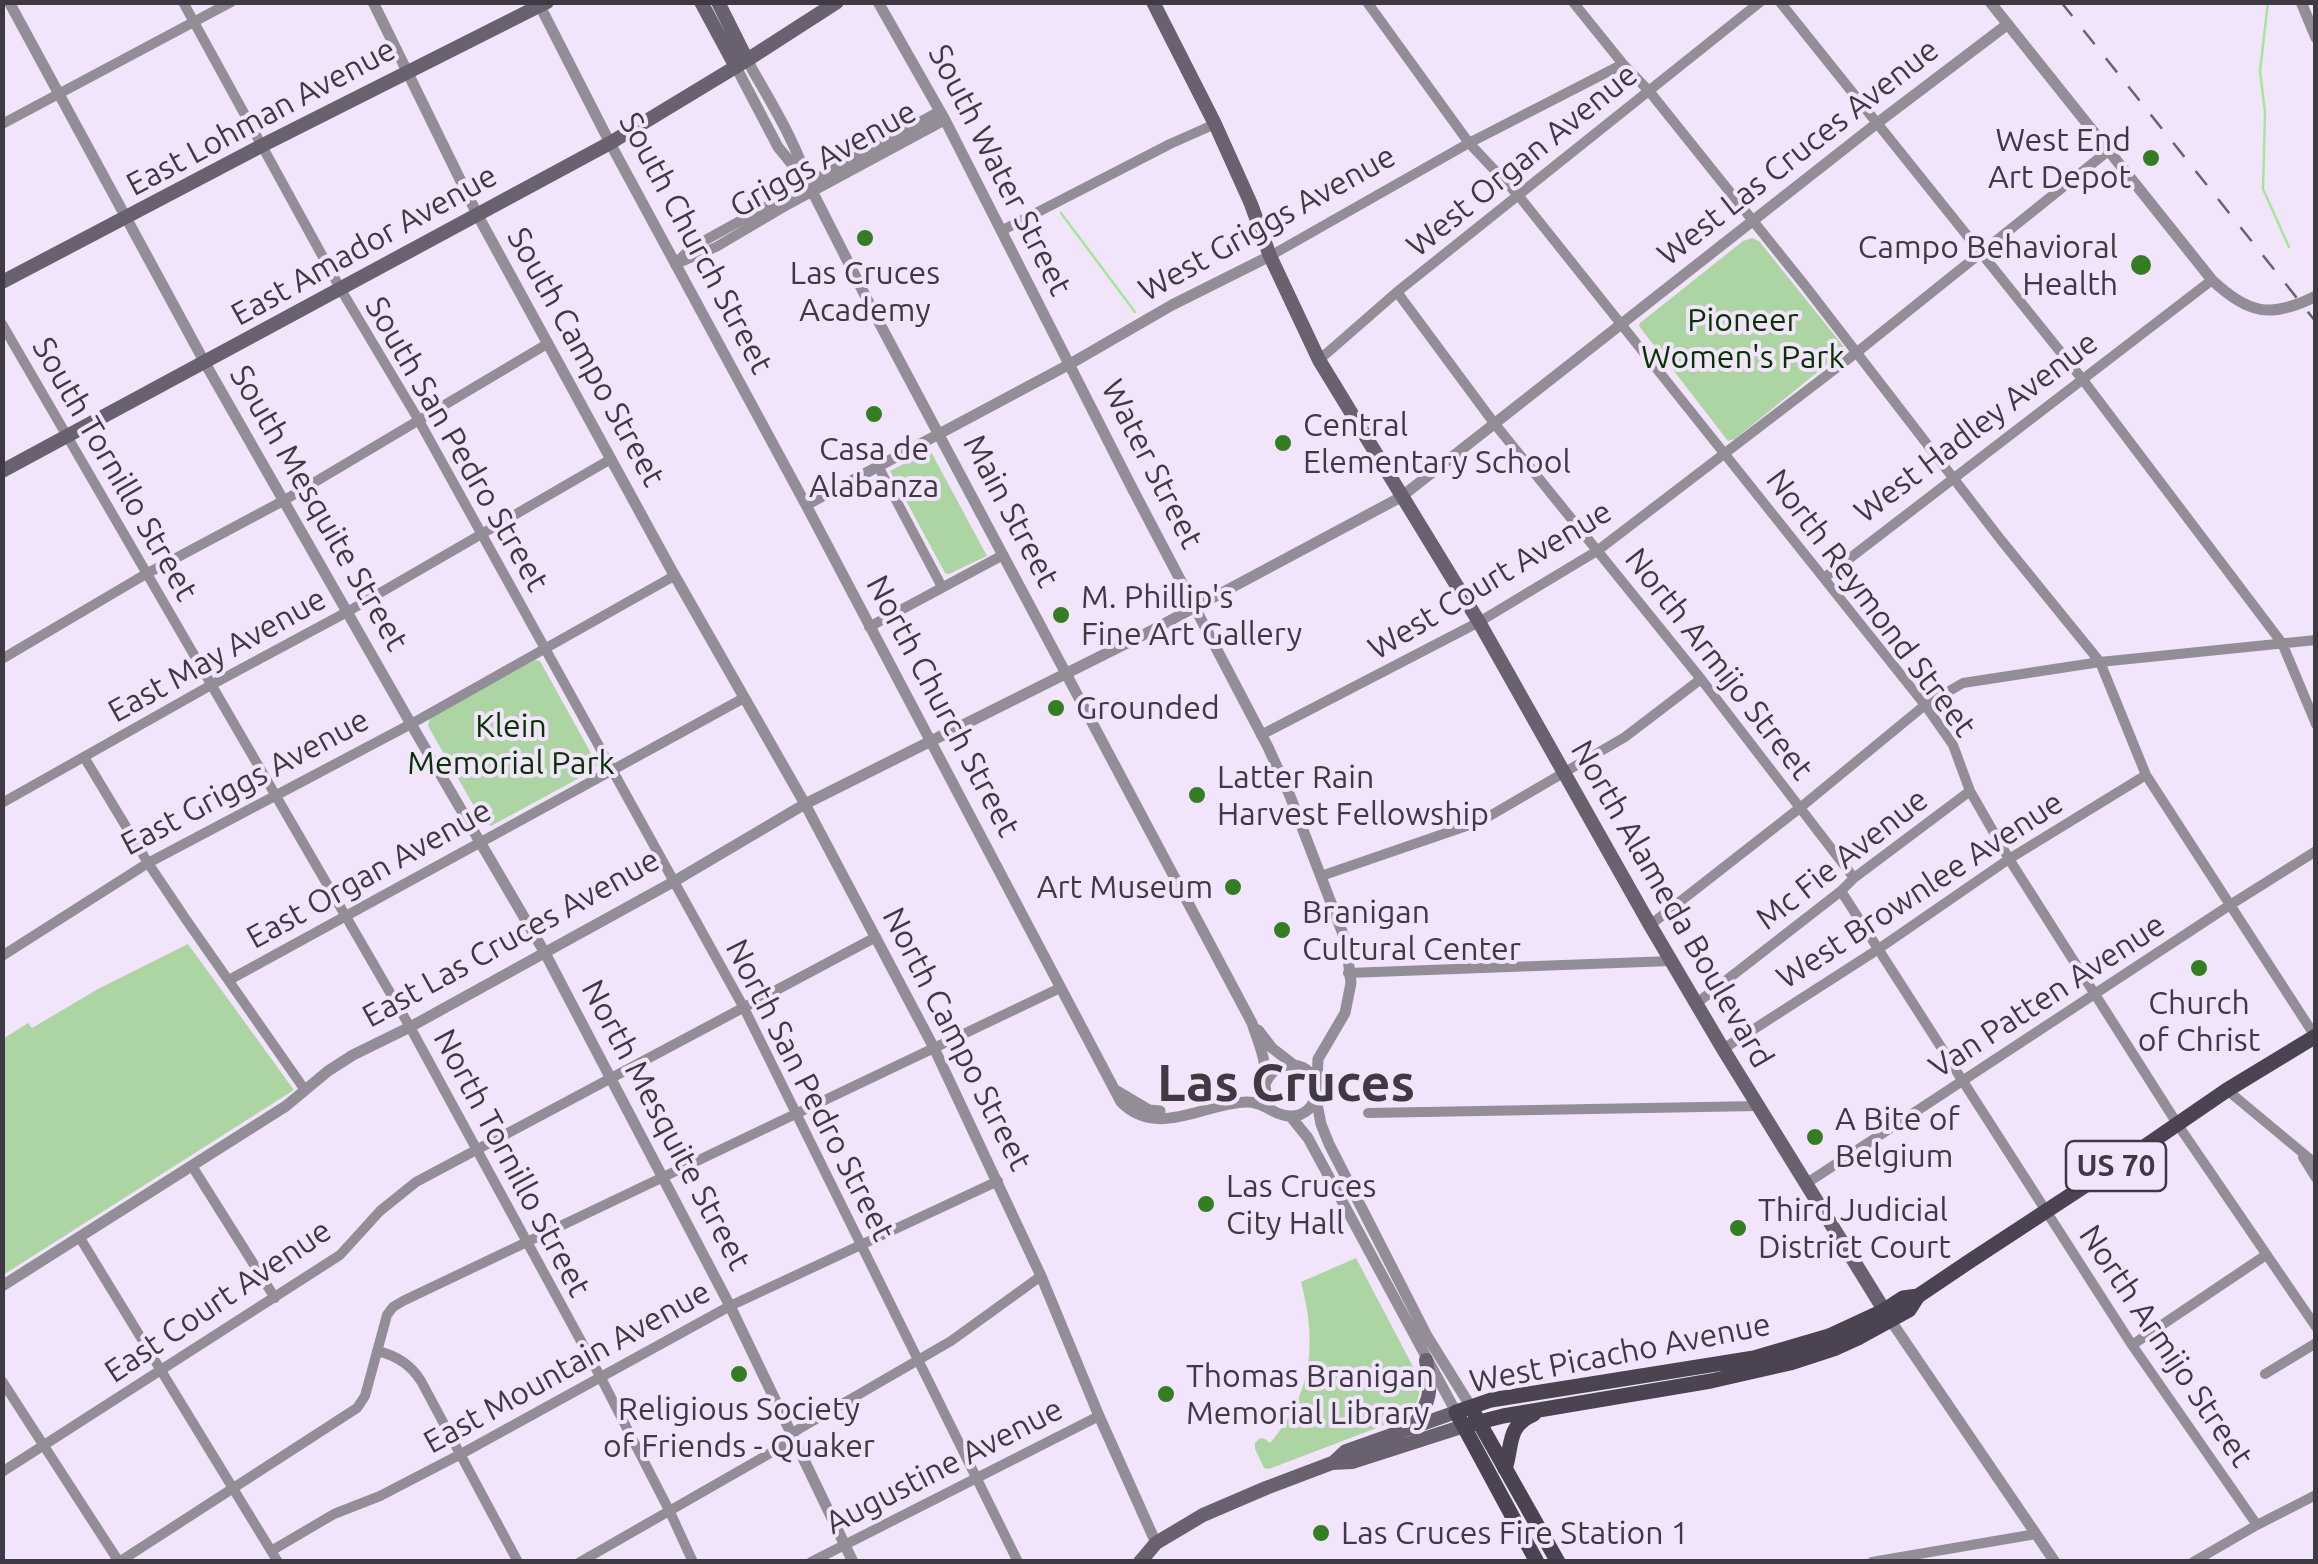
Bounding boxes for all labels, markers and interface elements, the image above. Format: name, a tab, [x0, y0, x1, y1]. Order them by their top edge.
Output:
street label: East Lohman Avenue	[120, 30, 402, 204]
street label: West Las Cruces Avenue	[1650, 30, 1946, 274]
street label: South Water Street	[920, 38, 1080, 302]
street label: West Organ Avenue	[1399, 55, 1645, 265]
street label: Griggs Avenue	[723, 92, 923, 226]
street label: South Church Street	[611, 106, 781, 380]
place label: West End Art Depot	[1988, 121, 2131, 196]
street label: West Griggs Avenue	[1132, 137, 1402, 309]
marker: West End Art Depot	[2140, 147, 2162, 169]
street label: East Amador Avenue	[224, 156, 504, 334]
street label: South Campo Street	[499, 221, 673, 493]
marker: Las Cruces Academy	[854, 227, 876, 249]
place label: Campo Behavioral Health	[1858, 228, 2118, 303]
marker: Campo Behavioral Health	[2128, 252, 2154, 278]
place label: Las Cruces Academy	[790, 254, 940, 329]
street label: South San Pedro Street	[357, 290, 557, 598]
park label: Pioneer Women's Park	[1641, 301, 1845, 376]
street label: West Hadley Avenue	[1847, 323, 2105, 531]
street label: South Tornillo Street	[24, 331, 206, 607]
street label: South Mesquite Street	[222, 359, 416, 657]
street label: Water Street	[1093, 373, 1211, 555]
marker: Casa de Alabanza	[863, 403, 885, 425]
place label: Central Elementary School	[1303, 406, 1571, 481]
street label: Main Street	[955, 428, 1067, 594]
place label: Casa de Alabanza	[809, 430, 939, 505]
marker: Central Elementary School	[1272, 432, 1294, 454]
street label: North Reymond Street	[1758, 462, 1984, 744]
street label: West Court Avenue	[1361, 492, 1619, 668]
street label: North Armijo Street	[1617, 541, 1821, 787]
street label: North Church Street	[858, 569, 1028, 843]
place label: M. Phillip's Fine Art Gallery	[1081, 578, 1302, 653]
street label: East May Avenue	[101, 579, 333, 731]
marker: M. Phillip's Fine Art Gallery	[1050, 604, 1072, 626]
place label: Grounded	[1076, 689, 1220, 727]
marker: Grounded	[1045, 697, 1067, 719]
street label: East Griggs Avenue	[115, 700, 375, 864]
park label: Klein Memorial Park	[407, 707, 615, 782]
street label: North Alameda Boulevard	[1562, 734, 1782, 1074]
place label: Latter Rain Harvest Fellowship	[1217, 758, 1489, 833]
street label: Mc Fie Avenue	[1748, 780, 1936, 938]
street label: West Brownlee Avenue	[1770, 783, 2070, 997]
marker: Latter Rain Harvest Fellowship	[1186, 784, 1208, 806]
street label: East Organ Avenue	[240, 791, 498, 957]
street label: East Las Cruces Avenue	[356, 840, 666, 1036]
place label: Art Museum	[1037, 868, 1213, 906]
marker: Art Museum	[1222, 876, 1244, 898]
place label: Branigan Cultural Center	[1302, 893, 1521, 968]
street label: North Campo Street	[874, 901, 1040, 1177]
street label: Van Patten Avenue	[1922, 905, 2172, 1087]
marker: Branigan Cultural Center	[1271, 919, 1293, 941]
street label: North San Pedro Street	[717, 933, 903, 1247]
marker: Church of Christ	[2188, 957, 2210, 979]
street label: North Mesquite Street	[573, 973, 759, 1277]
place label: Church of Christ	[2138, 984, 2260, 1059]
street label: North Tornillo Street	[425, 1023, 599, 1303]
district label: Las Cruces	[1157, 1053, 1415, 1115]
place label: A Bite of Belgium	[1835, 1100, 1960, 1175]
marker: A Bite of Belgium	[1804, 1126, 1826, 1148]
road number: US 70	[2066, 1141, 2166, 1191]
place label: Las Cruces City Hall	[1226, 1167, 1376, 1242]
place label: Third Judicial District Court	[1758, 1191, 1951, 1266]
marker: Las Cruces City Hall	[1195, 1193, 1217, 1215]
street label: East Court Avenue	[98, 1211, 338, 1391]
marker: Third Judicial District Court	[1727, 1217, 1749, 1239]
street label: North Armijo Street	[2071, 1218, 2261, 1474]
street label: East Mountain Avenue	[417, 1272, 717, 1462]
street label: West Picacho Avenue	[1466, 1305, 1774, 1401]
place label: Thomas Branigan Memorial Library	[1186, 1357, 1434, 1432]
marker: Religious Society of Friends - Quaker	[728, 1363, 750, 1385]
marker: Thomas Branigan Memorial Library	[1155, 1383, 1177, 1405]
place label: Religious Society of Friends - Quaker	[603, 1390, 875, 1465]
street label: Augustine Avenue	[819, 1390, 1069, 1542]
place label: Las Cruces Fire Station 1	[1341, 1514, 1689, 1552]
marker: Las Cruces Fire Station 1	[1310, 1522, 1332, 1544]

